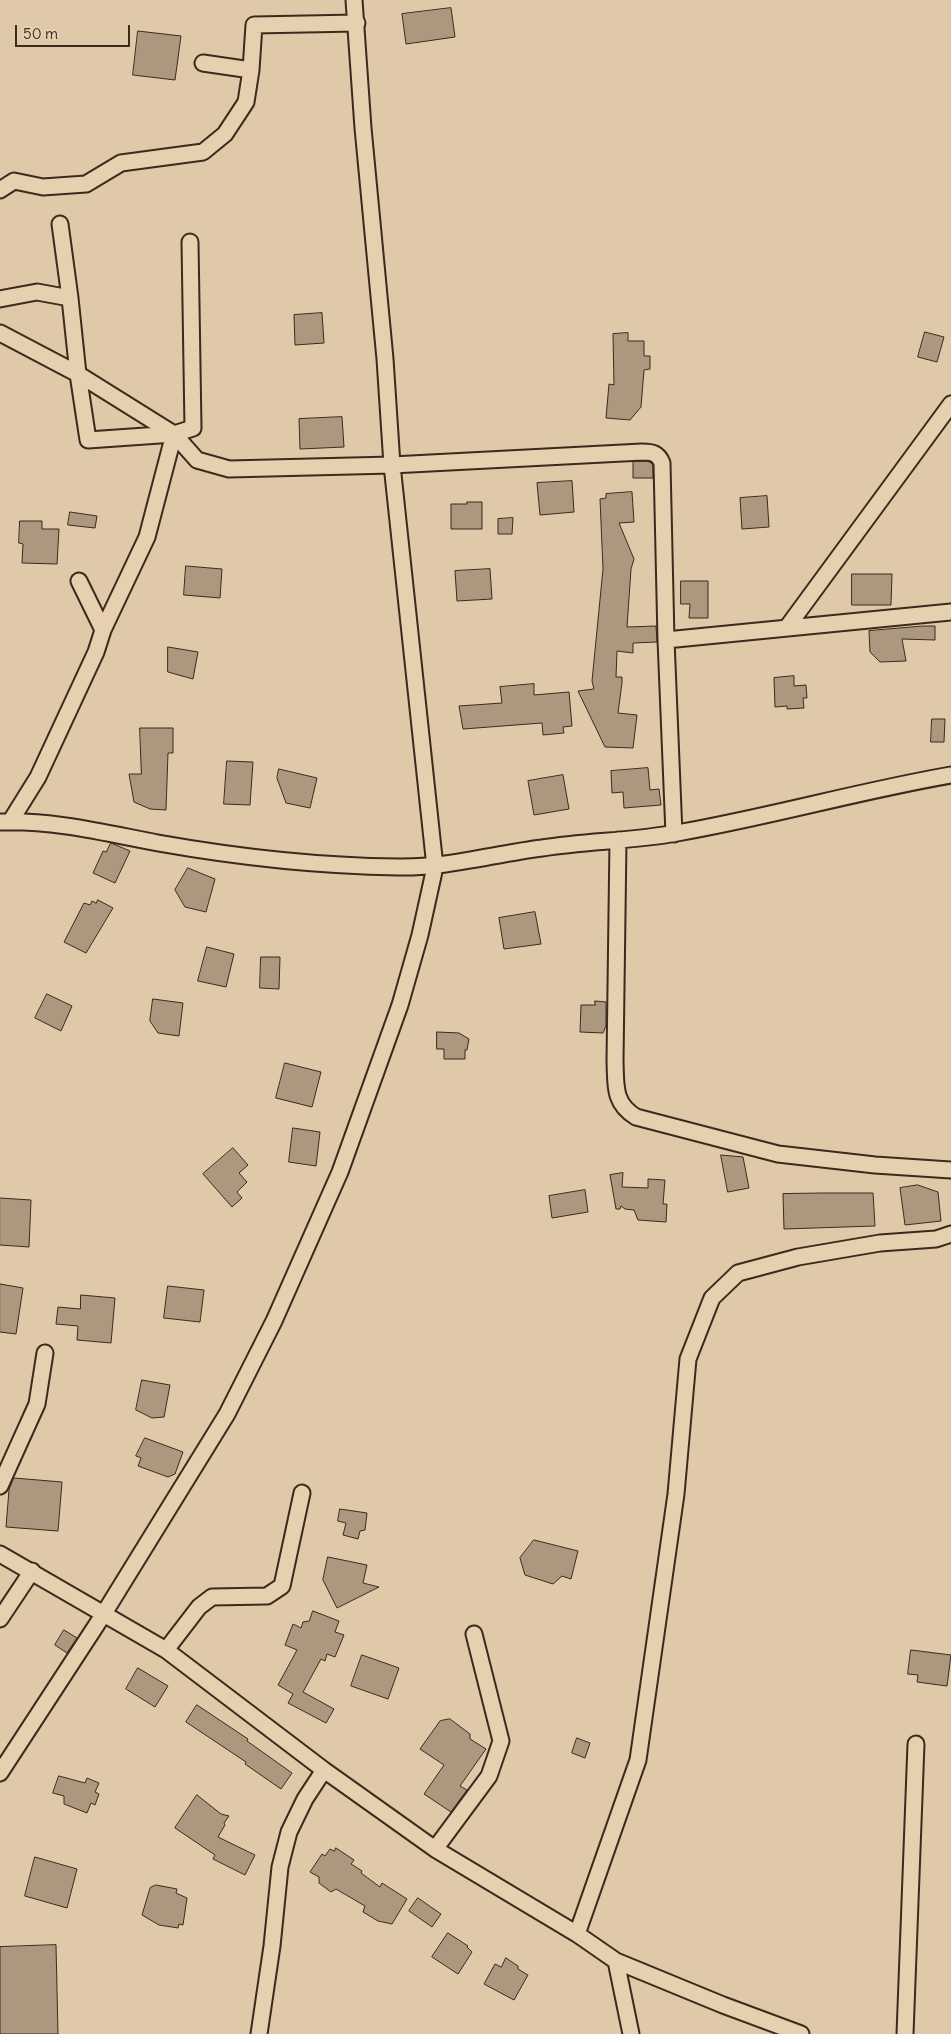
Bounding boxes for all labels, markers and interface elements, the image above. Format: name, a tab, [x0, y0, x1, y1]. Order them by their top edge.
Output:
scale bar	[18, 15, 132, 47]
text: 50 m	[23, 24, 58, 43]

